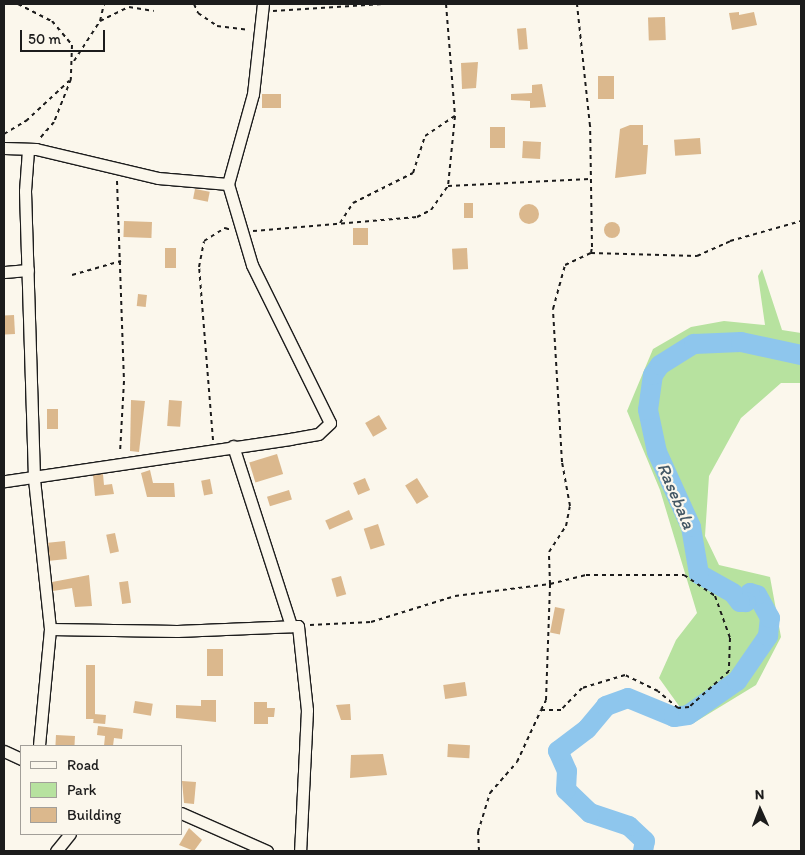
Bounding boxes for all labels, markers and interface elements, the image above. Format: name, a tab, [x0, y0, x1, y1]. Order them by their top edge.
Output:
scale bar	[22, 20, 108, 52]
text: 50 m	[28, 30, 61, 48]
water label: Rasebala	[652, 460, 700, 532]
legend	[20, 745, 182, 835]
text: Road	[67, 756, 99, 774]
text: Park	[67, 781, 97, 799]
north arrow	[735, 785, 785, 835]
text: N	[754, 786, 764, 803]
text: Building	[67, 806, 121, 824]

